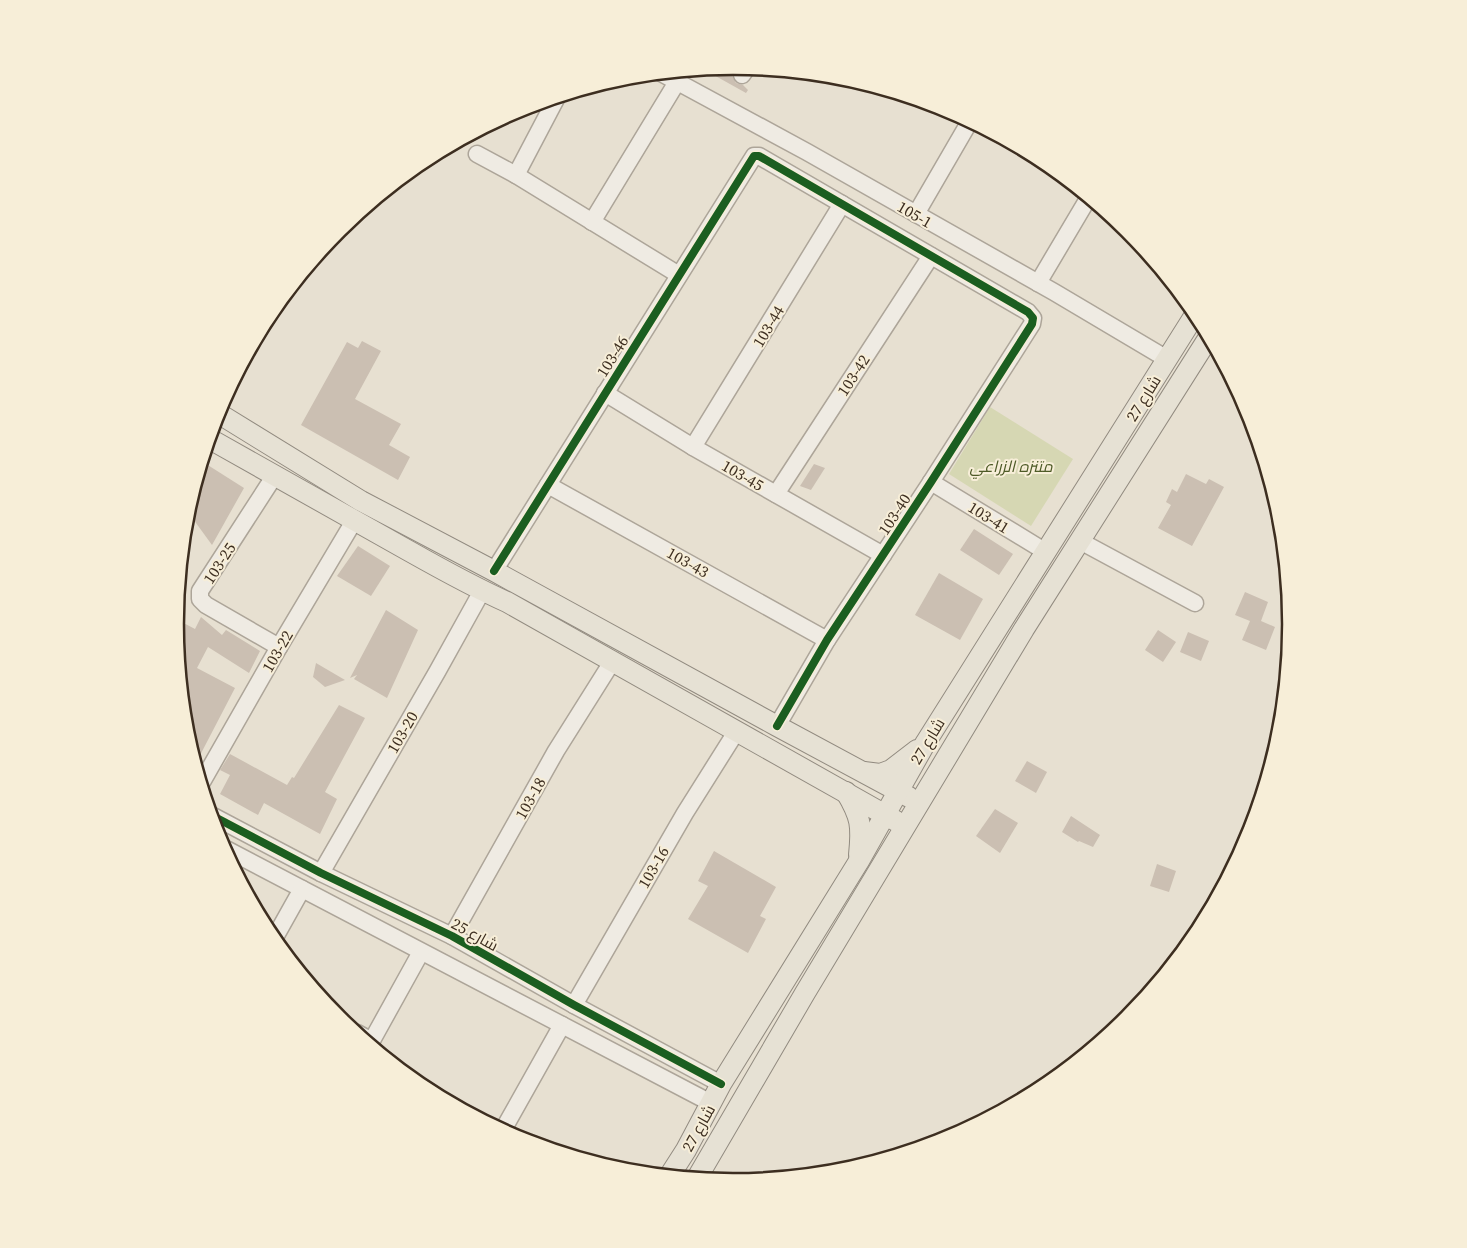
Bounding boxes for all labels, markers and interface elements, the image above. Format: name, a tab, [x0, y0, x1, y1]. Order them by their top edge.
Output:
street label: 105-1	[893, 195, 937, 233]
street label: 103-44	[747, 301, 789, 351]
street label: 103-46	[591, 331, 633, 381]
street label: 103-42	[832, 350, 874, 400]
street label: شارع 27	[1120, 371, 1167, 426]
street label: 103-45	[718, 454, 768, 496]
park label: متنزه الزراعي	[969, 455, 1053, 479]
street label: 103-40	[873, 489, 915, 539]
street label: 103-41	[964, 496, 1014, 538]
street label: 103-25	[198, 538, 240, 588]
street label: 103-43	[663, 541, 713, 583]
street label: 103-22	[256, 626, 298, 676]
street label: 103-20	[381, 707, 423, 757]
street label: شارع 27	[905, 714, 950, 769]
street label: 103-18	[509, 773, 551, 823]
street label: 103-16	[632, 842, 674, 892]
street label: شارع 25	[447, 912, 503, 957]
street label: شارع 27	[676, 1100, 721, 1156]

